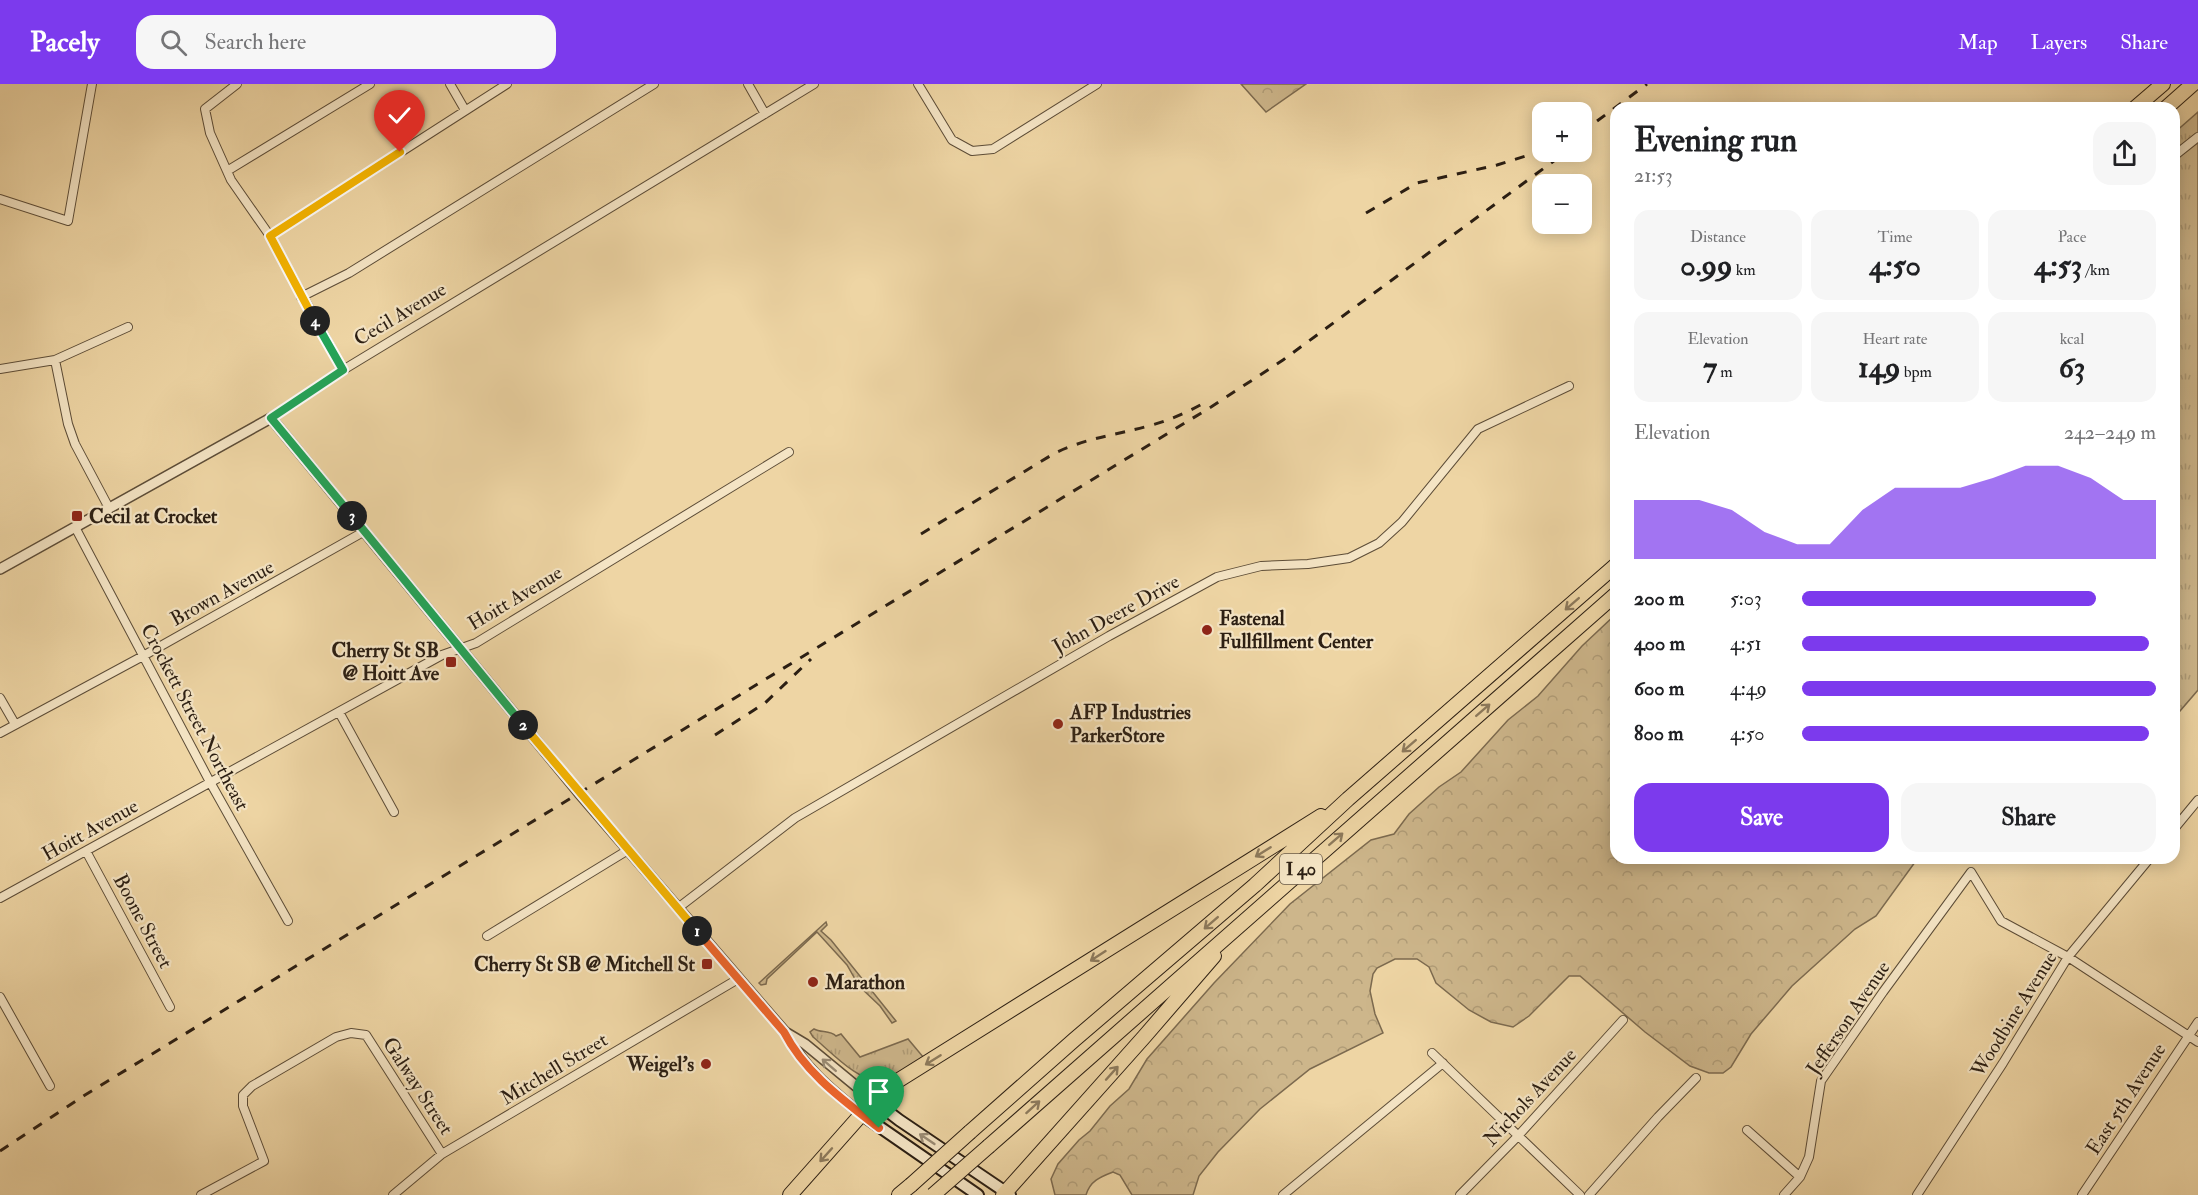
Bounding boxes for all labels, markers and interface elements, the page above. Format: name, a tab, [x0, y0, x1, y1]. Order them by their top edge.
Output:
search box	[136, 15, 556, 69]
text: Pacely	[30, 25, 100, 60]
icon: search	[157, 26, 190, 59]
text: Search here	[205, 28, 306, 56]
text: Map	[1958, 29, 1998, 56]
text: Layers	[2031, 29, 2087, 56]
text: Share	[2120, 29, 2168, 56]
pin	[374, 90, 425, 152]
icon: check	[383, 99, 416, 132]
map controls	[1532, 102, 1592, 234]
button: +	[1532, 102, 1592, 162]
text: Evening run	[1634, 120, 1797, 161]
button: share	[2093, 122, 2156, 185]
text: 21:53	[1634, 163, 1673, 188]
button: −	[1532, 174, 1592, 234]
text: Distance	[1690, 227, 1746, 247]
text: Time	[1878, 227, 1912, 247]
text: Pace	[2058, 227, 2086, 247]
text: 0.99	[1680, 247, 1732, 284]
text: 4:50	[1869, 247, 1921, 284]
text: 4:53	[2034, 247, 2082, 284]
text: km	[1732, 260, 1756, 280]
text: /km	[2082, 260, 2110, 280]
street label: Cecil Avenue	[349, 277, 451, 351]
pin: 4	[300, 306, 330, 336]
text: 4	[311, 311, 319, 331]
text: Elevation	[1688, 329, 1748, 349]
text: Heart rate	[1862, 329, 1928, 349]
text: kcal	[2060, 329, 2084, 349]
text: 7	[1703, 349, 1717, 386]
text: 149	[1858, 349, 1900, 386]
text: 63	[2059, 349, 2085, 386]
text: m	[1717, 362, 1733, 382]
text: bpm	[1900, 362, 1932, 382]
text: Elevation	[1634, 420, 1710, 445]
text: 242–249 m	[2064, 420, 2156, 445]
pin: 3	[337, 501, 367, 531]
place label: Cecil at Crocket	[89, 504, 218, 529]
text: 3	[349, 506, 355, 526]
marker: Cecil at Crocket	[70, 509, 84, 523]
street label: Brown Avenue	[166, 554, 278, 632]
street label: Hoitt Avenue	[463, 560, 567, 636]
street label: John Deere Drive	[1047, 569, 1184, 660]
text: 200 m	[1634, 586, 1684, 611]
text: 5:03	[1730, 586, 1762, 611]
one-way arrow	[1564, 596, 1580, 610]
place label: Fastenal Fullfillment Center	[1219, 606, 1374, 654]
street label: Crockett Street Northeast	[135, 619, 255, 815]
marker: Fastenal Fullfillment Center	[1200, 623, 1214, 637]
text: 400 m	[1634, 631, 1685, 656]
text: 4:51	[1730, 631, 1762, 656]
place label: Cherry St SB @ Hoitt Ave	[332, 638, 440, 686]
marker: Cherry St SB @ Hoitt Ave	[444, 655, 458, 669]
text: 600 m	[1634, 676, 1684, 701]
text: 4:49	[1730, 676, 1767, 701]
place label: AFP Industries ParkerStore	[1069, 700, 1191, 748]
one-way arrow	[1475, 703, 1490, 717]
pin: 2	[508, 710, 538, 740]
text: 2	[519, 715, 527, 735]
marker: AFP Industries ParkerStore	[1051, 717, 1065, 731]
text: 800 m	[1634, 721, 1684, 746]
text: 4:50	[1730, 721, 1765, 746]
one-way arrow	[1402, 739, 1417, 753]
button: Save	[1634, 783, 1889, 852]
button: Share	[1901, 783, 2156, 852]
street label: Hoitt Avenue	[38, 793, 142, 867]
one-way arrow	[1328, 832, 1343, 846]
one-way arrow	[1255, 847, 1272, 859]
road number: I 40	[1280, 854, 1322, 884]
street label: Boone Street	[108, 869, 179, 973]
pin: 1	[682, 916, 712, 946]
one-way arrow	[1204, 916, 1219, 930]
text: 1	[694, 921, 700, 941]
street label: Woodbine Avenue	[1965, 947, 2063, 1082]
one-way arrow	[1090, 950, 1107, 962]
place label: Cherry St SB @ Mitchell St	[474, 952, 696, 978]
street label: Jefferson Avenue	[1800, 956, 1895, 1081]
marker: Cherry St SB @ Mitchell St	[700, 957, 714, 971]
place label: Marathon	[824, 970, 906, 995]
marker: Marathon	[806, 975, 820, 989]
street label: Mitchell Street	[496, 1027, 613, 1111]
street label: Galway Street	[377, 1032, 459, 1140]
street label: East 5th Avenue	[2081, 1038, 2171, 1160]
street label: Nichols Avenue	[1478, 1043, 1582, 1151]
place label: Weigel's	[626, 1052, 694, 1078]
one-way arrow	[925, 1055, 942, 1067]
marker: Weigel's	[699, 1057, 713, 1071]
one-way arrow	[822, 1058, 837, 1072]
pin	[853, 1066, 904, 1128]
one-way arrow	[1105, 1066, 1119, 1081]
icon: arrive	[862, 1075, 895, 1108]
one-way arrow	[1025, 1100, 1040, 1114]
one-way arrow	[919, 1133, 935, 1145]
one-way arrow	[819, 1147, 833, 1162]

